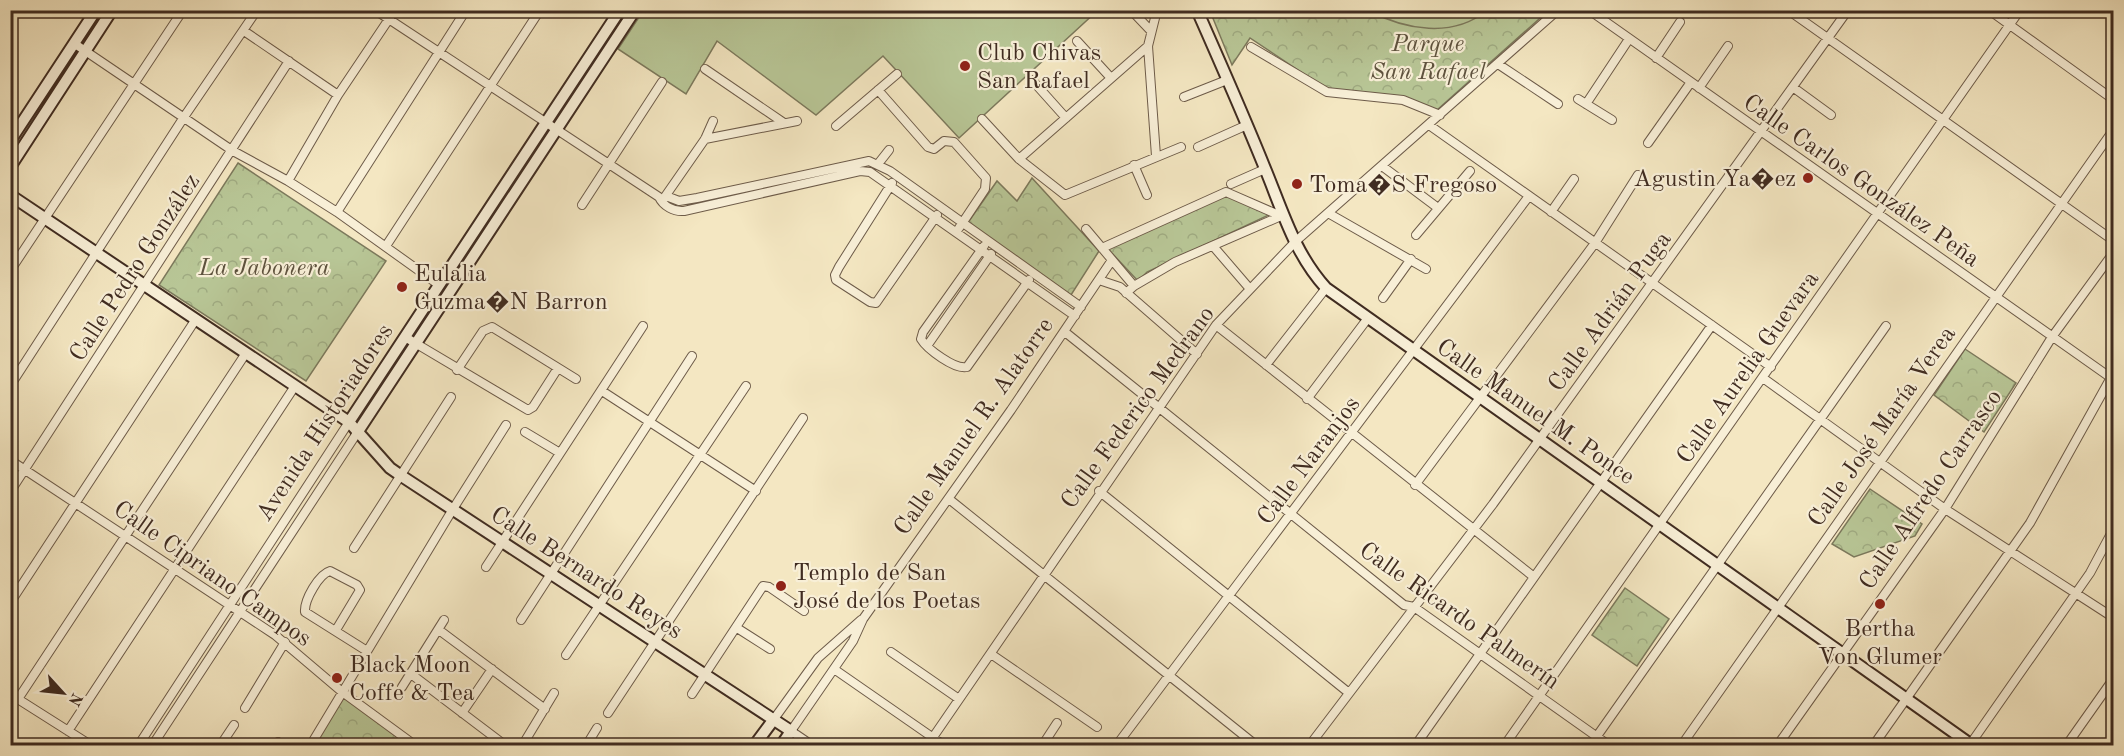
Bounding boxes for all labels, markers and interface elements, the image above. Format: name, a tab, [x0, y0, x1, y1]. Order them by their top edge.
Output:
park label: Parque San Rafael	[1370, 33, 1486, 85]
place label: Club Chivas San Rafael	[977, 42, 1101, 94]
marker: Club Chivas San Rafael	[958, 59, 972, 73]
street label: Calle Carlos González Peña	[1738, 91, 1983, 272]
place label: Agustin Ya�ez	[1634, 167, 1796, 192]
street label: Calle Pedro González	[66, 170, 205, 366]
marker: Agustin Ya�ez	[1801, 171, 1815, 185]
place label: Toma�S Fregoso	[1309, 173, 1497, 198]
marker: Toma�S Fregoso	[1290, 177, 1304, 191]
street label: Calle Adrián Puga	[1545, 228, 1677, 397]
park label: La Jabonera	[197, 257, 330, 281]
place label: Eulalia Guzma�N Barron	[414, 263, 608, 315]
street label: Calle Aurelia Guevara	[1673, 267, 1824, 469]
marker: Eulalia Guzma�N Barron	[395, 280, 409, 294]
street label: Calle Federico Medrano	[1057, 303, 1220, 514]
street label: Calle Manuel R. Alatorre	[891, 314, 1059, 540]
street label: Avenida Historiadores	[253, 320, 398, 526]
street label: Calle José María Verea	[1804, 322, 1961, 532]
street label: Calle Manuel M. Ponce	[1431, 335, 1638, 490]
street label: Calle Alfredo Carrasco	[1856, 386, 2008, 595]
street label: Calle Naranjos	[1254, 393, 1365, 530]
street label: Calle Cipriano Campos	[109, 497, 315, 652]
street label: Calle Bernardo Reyes	[486, 503, 686, 645]
street label: Calle Ricardo Palmerín	[1354, 538, 1563, 695]
place label: Templo de San José de los Poetas	[793, 562, 981, 614]
marker: Templo de San José de los Poetas	[774, 579, 788, 593]
marker: Bertha Von Glumer	[1873, 597, 1887, 611]
place label: Bertha Von Glumer	[1818, 618, 1942, 670]
place label: Black Moon Coffe & Tea	[349, 654, 475, 706]
north arrow	[33, 663, 93, 723]
marker: Black Moon Coffe & Tea	[330, 671, 344, 685]
text: N	[64, 690, 84, 709]

